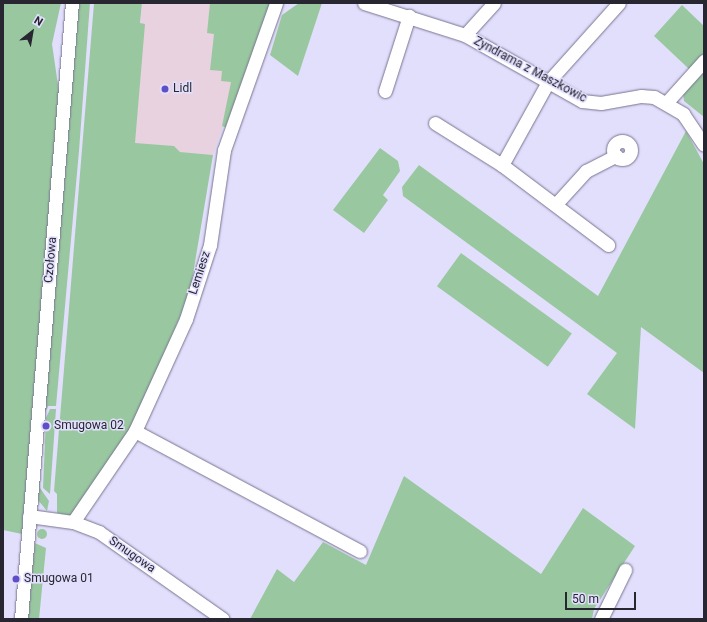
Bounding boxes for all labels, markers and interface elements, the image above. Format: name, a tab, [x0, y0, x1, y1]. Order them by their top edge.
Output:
north arrow	[12, 12, 52, 52]
text: N	[32, 14, 45, 29]
street label: Zyndrama z Maszkowic	[471, 34, 589, 106]
place label: Lidl	[173, 82, 192, 96]
marker: Lidl	[160, 84, 170, 94]
street label: Czołowa	[42, 236, 60, 284]
street label: Lemiesz	[186, 249, 214, 297]
place label: Smugowa 02	[54, 419, 124, 433]
marker: Smugowa 02	[41, 421, 51, 431]
street label: Smugowa	[106, 534, 158, 576]
place label: Smugowa 01	[24, 572, 94, 586]
marker: Smugowa 01	[11, 574, 21, 584]
scale bar	[567, 584, 638, 610]
text: 50 m	[572, 592, 599, 606]

